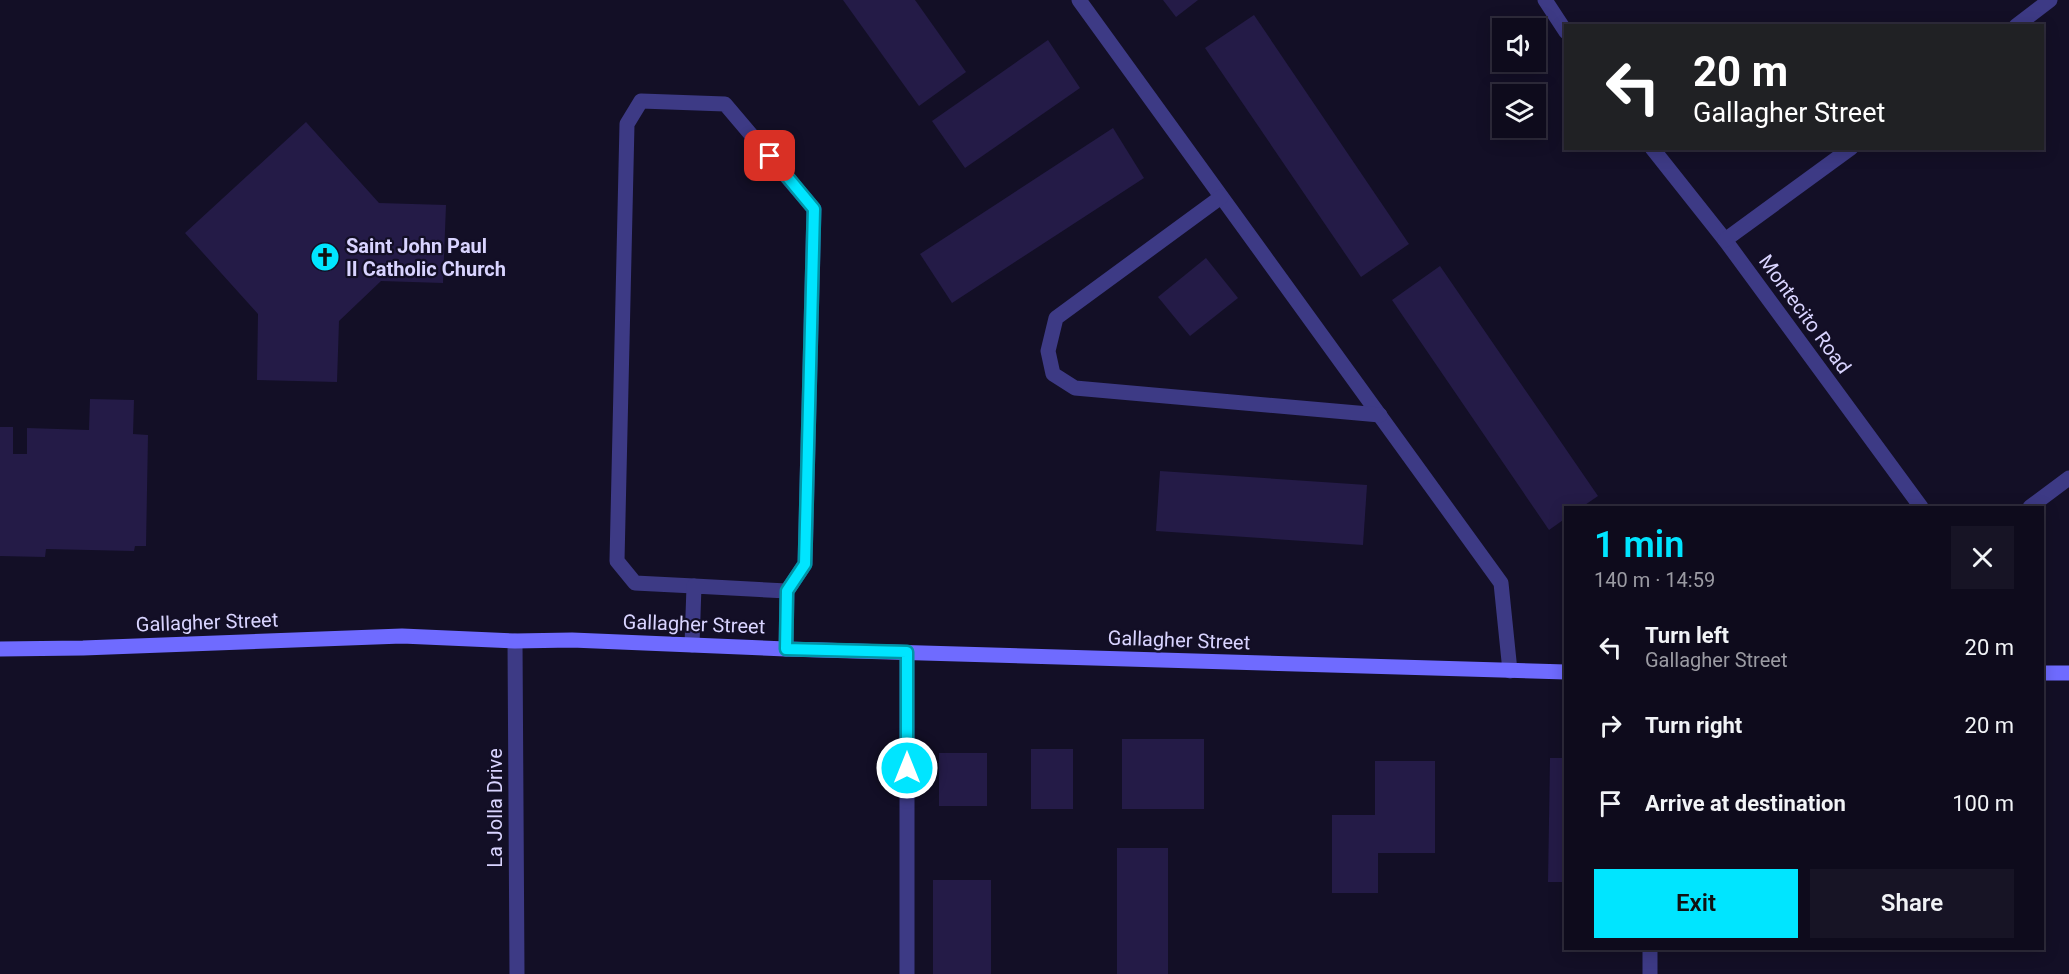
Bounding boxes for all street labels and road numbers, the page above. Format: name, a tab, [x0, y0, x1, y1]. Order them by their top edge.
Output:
street label: Montecito Road	[1754, 250, 1856, 378]
street label: Gallagher Street	[135, 608, 279, 636]
street label: Gallagher Street	[622, 610, 766, 638]
street label: Gallagher Street	[1107, 626, 1251, 654]
street label: La Jolla Drive	[483, 748, 507, 868]

